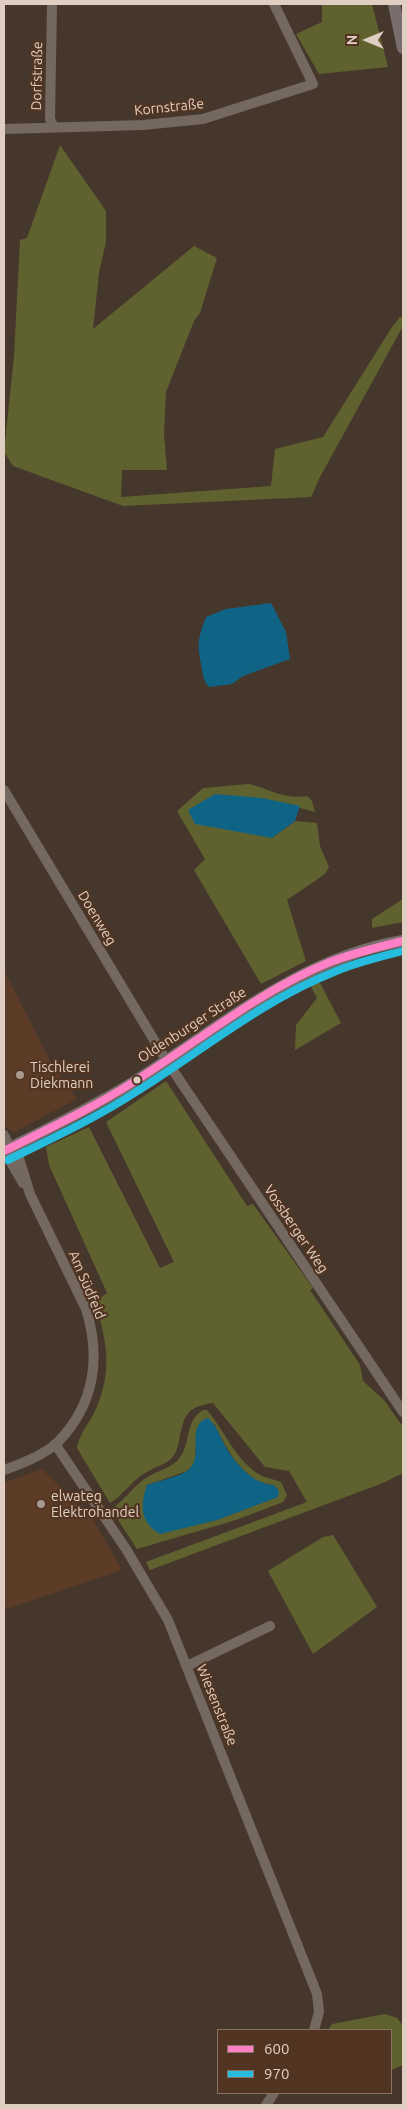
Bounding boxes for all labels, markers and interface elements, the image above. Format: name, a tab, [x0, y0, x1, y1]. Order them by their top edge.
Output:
north arrow	[342, 15, 392, 65]
text: N	[344, 35, 360, 45]
street label: Dorfstraße	[28, 41, 46, 111]
street label: Kornstraße	[133, 95, 205, 119]
street label: Doenweg	[74, 888, 120, 948]
street label: Oldenburger Straße	[135, 984, 249, 1066]
place label: Tischlerei Diekmann	[30, 1059, 93, 1092]
marker: Tischlerei Diekmann	[14, 1069, 26, 1081]
unlabelled marker	[132, 1075, 142, 1085]
street label: Vossberger Weg	[260, 1182, 332, 1276]
street label: Am Südfeld	[65, 1248, 109, 1322]
place label: elwateg Elektrohandel	[51, 1488, 139, 1520]
marker: elwateg Elektrohandel	[35, 1498, 47, 1510]
street label: Wiesenstraße	[193, 1662, 241, 1748]
legend	[217, 2029, 392, 2094]
text: 600	[264, 2040, 289, 2057]
text: 970	[264, 2065, 289, 2082]

